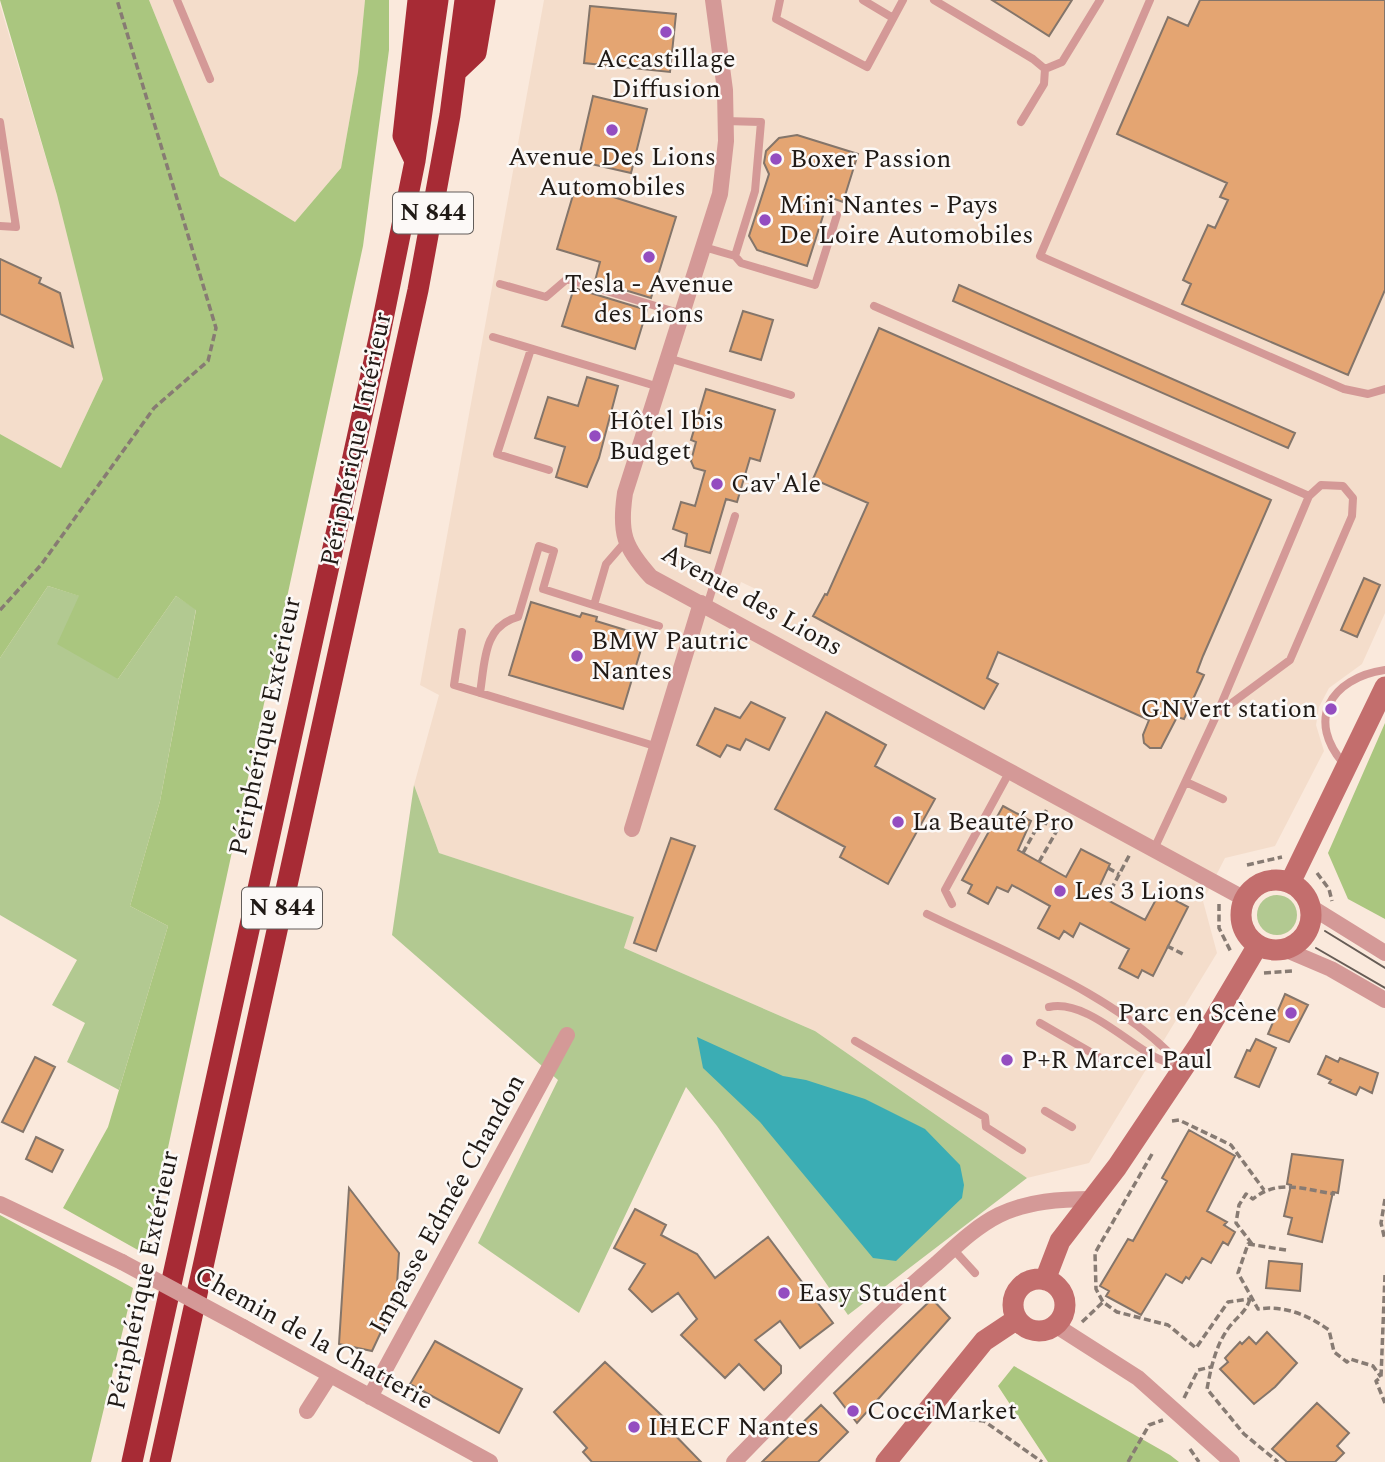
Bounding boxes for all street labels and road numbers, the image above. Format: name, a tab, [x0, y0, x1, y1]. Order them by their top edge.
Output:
road number: N 844	[393, 192, 473, 233]
street label: Périphérique Intérieur	[309, 308, 403, 570]
street label: Avenue des Lions	[654, 534, 850, 666]
street label: Périphérique Extérieur	[218, 593, 312, 859]
road number: N 844	[242, 888, 322, 928]
street label: Impasse Edmée Chandon	[359, 1066, 535, 1342]
street label: Périphérique Extérieur	[96, 1147, 190, 1413]
street label: Chemin de la Chatterie	[187, 1256, 441, 1420]

